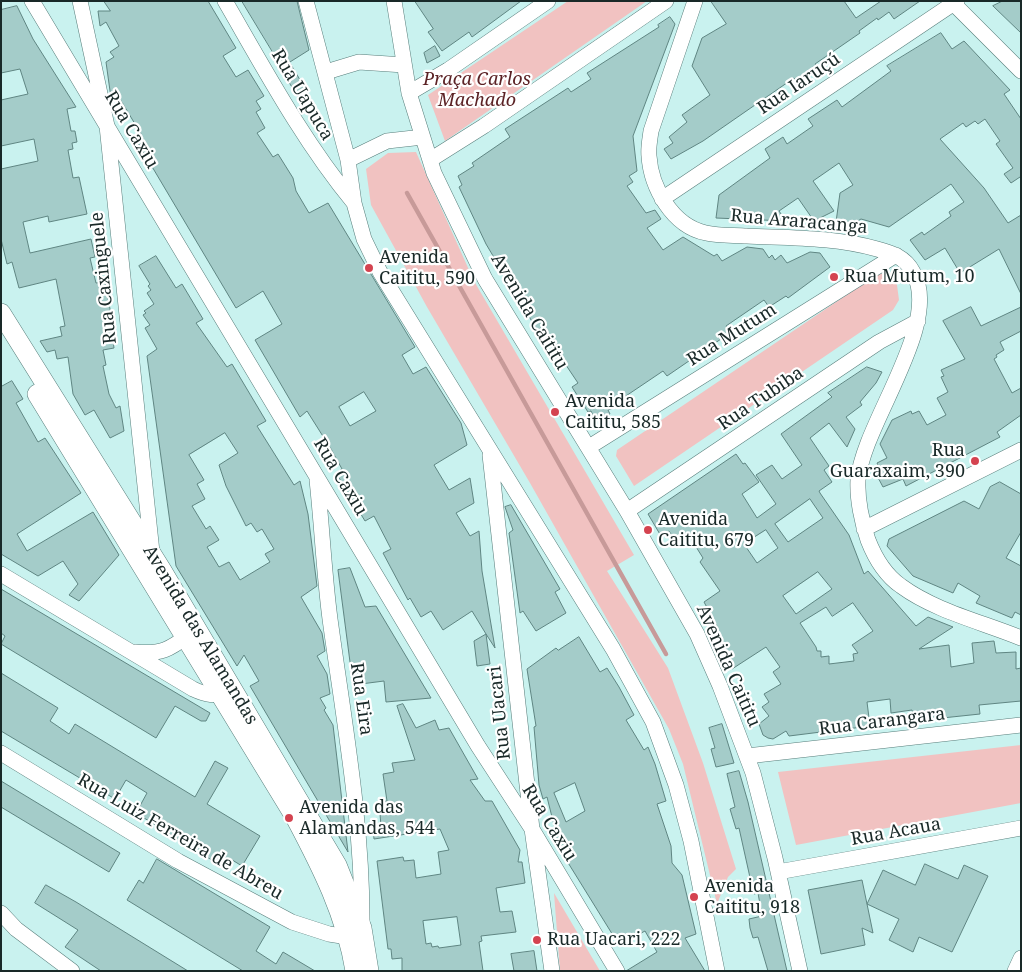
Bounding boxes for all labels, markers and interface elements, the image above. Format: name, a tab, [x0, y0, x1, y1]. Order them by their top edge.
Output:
street label: Rua Uapuca	[266, 45, 338, 145]
street label: Rua Iaruçú	[754, 48, 844, 120]
park label: Praça Carlos Machado	[423, 69, 531, 112]
street label: Rua Caxiu	[99, 87, 163, 173]
street label: Rua Araracanga	[729, 205, 869, 239]
street label: Rua Caxinguele	[86, 211, 122, 345]
place label: Avenida Caititu, 590	[379, 247, 475, 290]
street label: Avenida Caititu	[486, 250, 572, 374]
marker: Avenida Caititu, 590	[363, 262, 375, 274]
place label: Rua Mutum, 10	[844, 266, 974, 288]
marker: Rua Mutum, 10	[828, 271, 840, 283]
street label: Rua Mutum	[683, 299, 781, 371]
street label: Rua Tubiba	[714, 363, 808, 435]
place label: Avenida Caititu, 585	[565, 391, 661, 434]
marker: Avenida Caititu, 585	[549, 406, 561, 418]
street label: Rua Caxiu	[308, 434, 372, 520]
place label: Rua Guaraxaim, 390	[830, 440, 965, 482]
marker: Rua Guaraxaim, 390	[969, 455, 981, 467]
place label: Avenida Caititu, 679	[658, 509, 754, 552]
marker: Avenida Caititu, 679	[642, 524, 654, 536]
street label: Avenida das Alamandas	[138, 541, 262, 729]
street label: Avenida Caititu	[691, 601, 765, 731]
street label: Rua Eira	[345, 661, 377, 737]
street label: Rua Uacari	[484, 665, 516, 761]
street label: Rua Carangara	[818, 704, 946, 740]
street label: Rua Luiz Ferreira de Abreu	[73, 769, 287, 905]
street label: Rua Caxiu	[517, 780, 581, 866]
place label: Avenida das Alamandas, 544	[299, 797, 435, 840]
marker: Avenida das Alamandas, 544	[283, 812, 295, 824]
street label: Rua Acaua	[849, 813, 943, 851]
place label: Avenida Caititu, 918	[704, 876, 800, 919]
marker: Avenida Caititu, 918	[688, 891, 700, 903]
place label: Rua Uacari, 222	[547, 929, 681, 951]
marker: Rua Uacari, 222	[531, 934, 543, 946]

